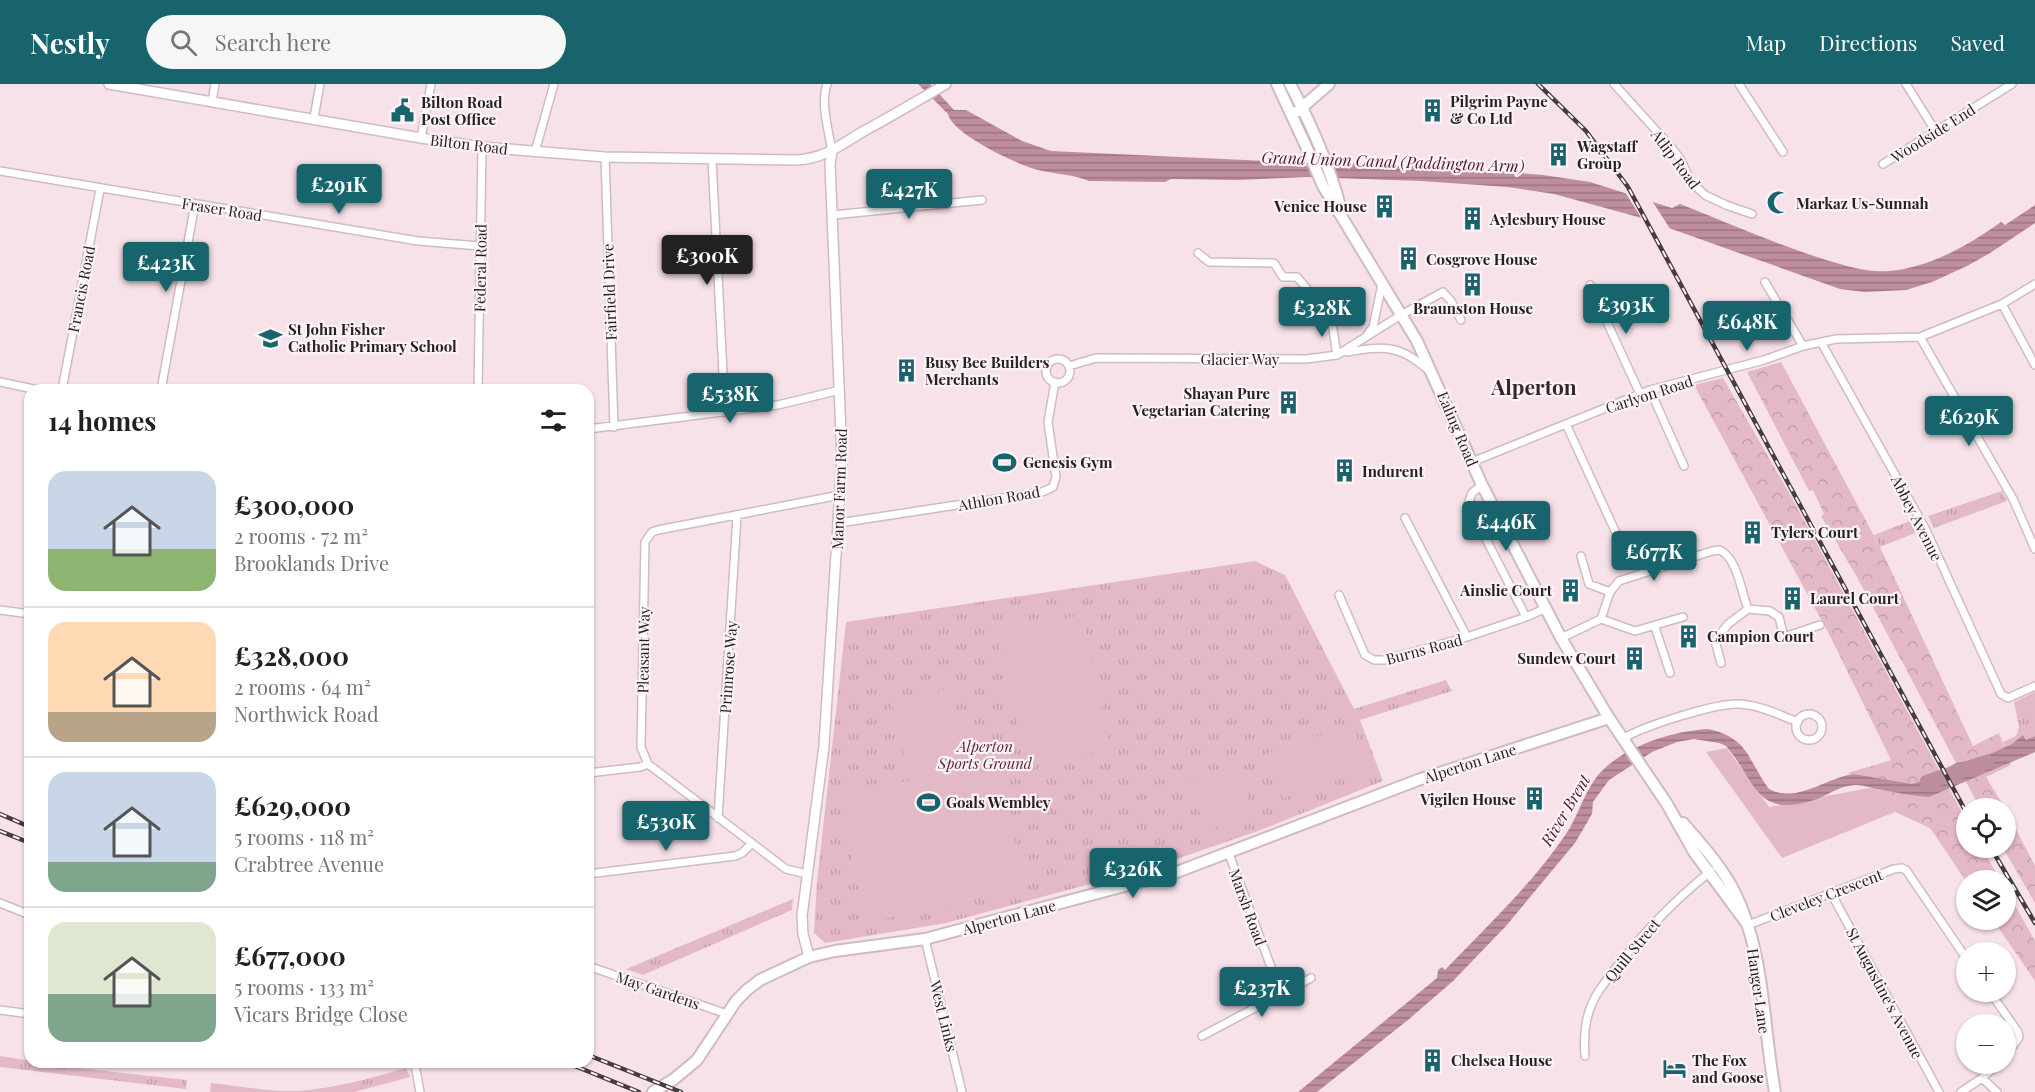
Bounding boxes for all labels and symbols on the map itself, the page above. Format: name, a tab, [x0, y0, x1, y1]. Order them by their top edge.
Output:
place label: Pilgrim Payne & Co Ltd	[1450, 91, 1548, 128]
place label: Bilton Road Post Office	[421, 92, 502, 129]
building icon: Pilgrim Payne & Co Ltd	[1419, 97, 1445, 123]
public building icon: Bilton Road Post Office	[390, 98, 416, 124]
street label: Woodside End	[1886, 99, 1979, 167]
street label: Atlip Road	[1646, 124, 1705, 193]
street label: Bilton Road	[429, 129, 509, 159]
place label: Wagstaff Group	[1576, 136, 1638, 173]
building icon: Wagstaff Group	[1546, 142, 1572, 168]
water label: Grand Union Canal (Paddington Arm)	[1261, 146, 1525, 176]
pin: £291K	[297, 164, 381, 215]
pin: £427K	[867, 169, 951, 220]
mosque icon: Markaz Us-Sunnah	[1765, 190, 1791, 216]
street label: Fraser Road	[180, 193, 264, 225]
building icon: Venice House	[1372, 193, 1398, 219]
place label: Markaz Us-Sunnah	[1796, 193, 1929, 213]
place label: Venice House	[1273, 196, 1367, 216]
building icon: Aylesbury House	[1459, 206, 1485, 232]
place label: Aylesbury House	[1489, 209, 1606, 229]
street label: Federal Road	[469, 223, 491, 312]
pin: £300K	[665, 235, 749, 286]
pin: £423K	[124, 242, 208, 293]
street label: Fairfield Drive	[597, 243, 621, 341]
street label: Francis Road	[63, 244, 99, 334]
building icon: Cosgrove House	[1395, 246, 1421, 272]
place label: Cosgrove House	[1426, 249, 1538, 269]
building icon: Braunston House	[1460, 271, 1486, 297]
pin: £393K	[1584, 284, 1668, 335]
pin: £328K	[1280, 287, 1364, 338]
place label: Braunston House	[1413, 298, 1534, 318]
pin: £648K	[1705, 301, 1789, 352]
place label: St John Fisher Catholic Primary School	[288, 319, 457, 356]
school or university icon: St John Fisher Catholic Primary School	[257, 325, 283, 351]
street label: Glacier Way	[1201, 349, 1280, 369]
place label: Busy Bee Builders Merchants	[925, 352, 1050, 389]
building icon: Busy Bee Builders Merchants	[894, 358, 920, 384]
street label: Carlyon Road	[1603, 370, 1696, 418]
district label: Alperton	[1490, 372, 1577, 400]
pin: £538K	[688, 373, 772, 424]
place label: Shayan Pure Vegetarian Catering	[1131, 383, 1271, 420]
street label: Ealing Road	[1433, 388, 1483, 470]
building icon: Shayan Pure Vegetarian Catering	[1275, 389, 1301, 415]
pin: £629K	[1927, 396, 2011, 447]
street label: Manor Farm Road	[827, 428, 851, 550]
sports icon: Genesis Gym	[992, 449, 1018, 475]
place label: Genesis Gym	[1023, 452, 1113, 472]
building icon: Indurent	[1331, 458, 1357, 484]
place label: Indurent	[1362, 461, 1424, 481]
street label: Abbey Avenue	[1886, 471, 1947, 564]
street label: Athlon Road	[956, 481, 1042, 515]
pin: £446K	[1464, 501, 1548, 552]
building icon: Tylers Court	[1740, 519, 1766, 545]
place label: Tylers Court	[1771, 522, 1859, 542]
pin: £677K	[1612, 531, 1696, 582]
building icon: Ainslie Court	[1557, 577, 1583, 603]
place label: Ainslie Court	[1459, 580, 1553, 600]
building icon: Laurel Court	[1779, 585, 1805, 611]
place label: Laurel Court	[1810, 588, 1900, 608]
street label: Pleasant Way	[632, 606, 654, 694]
street label: Primrose Way	[715, 619, 741, 714]
building icon: Campion Court	[1676, 623, 1702, 649]
place label: Campion Court	[1707, 626, 1815, 646]
street label: Burns Road	[1384, 629, 1465, 669]
building icon: Sundew Court	[1621, 645, 1647, 671]
place label: Sundew Court	[1517, 648, 1617, 668]
park label: Alperton Sports Ground	[937, 736, 1033, 773]
street label: Alperton Lane	[1420, 739, 1519, 788]
water label: River Brent	[1535, 770, 1595, 850]
building icon: Vigilen House	[1521, 786, 1547, 812]
sports icon: Goals Wembley	[915, 789, 941, 815]
place label: Vigilen House	[1419, 789, 1516, 809]
place label: Goals Wembley	[946, 792, 1051, 812]
pin: £530K	[624, 801, 708, 852]
pin: £326K	[1091, 848, 1175, 899]
street label: Cleveley Crescent	[1767, 864, 1886, 926]
street label: Marsh Road	[1225, 866, 1271, 949]
street label: Alperton Lane	[959, 895, 1058, 939]
street label: Quill Street	[1600, 914, 1665, 986]
street label: St Augustine's Avenue	[1842, 924, 1928, 1062]
street label: Hanger Lane	[1743, 947, 1775, 1035]
street label: May Gardens	[613, 966, 703, 1014]
pin: £237K	[1220, 967, 1304, 1018]
street label: West Links	[925, 977, 963, 1054]
building icon: Chelsea House	[1420, 1047, 1446, 1073]
place label: Chelsea House	[1451, 1050, 1553, 1070]
place label: The Fox and Goose	[1692, 1050, 1764, 1087]
hotel icon: The Fox and Goose	[1661, 1056, 1687, 1082]

